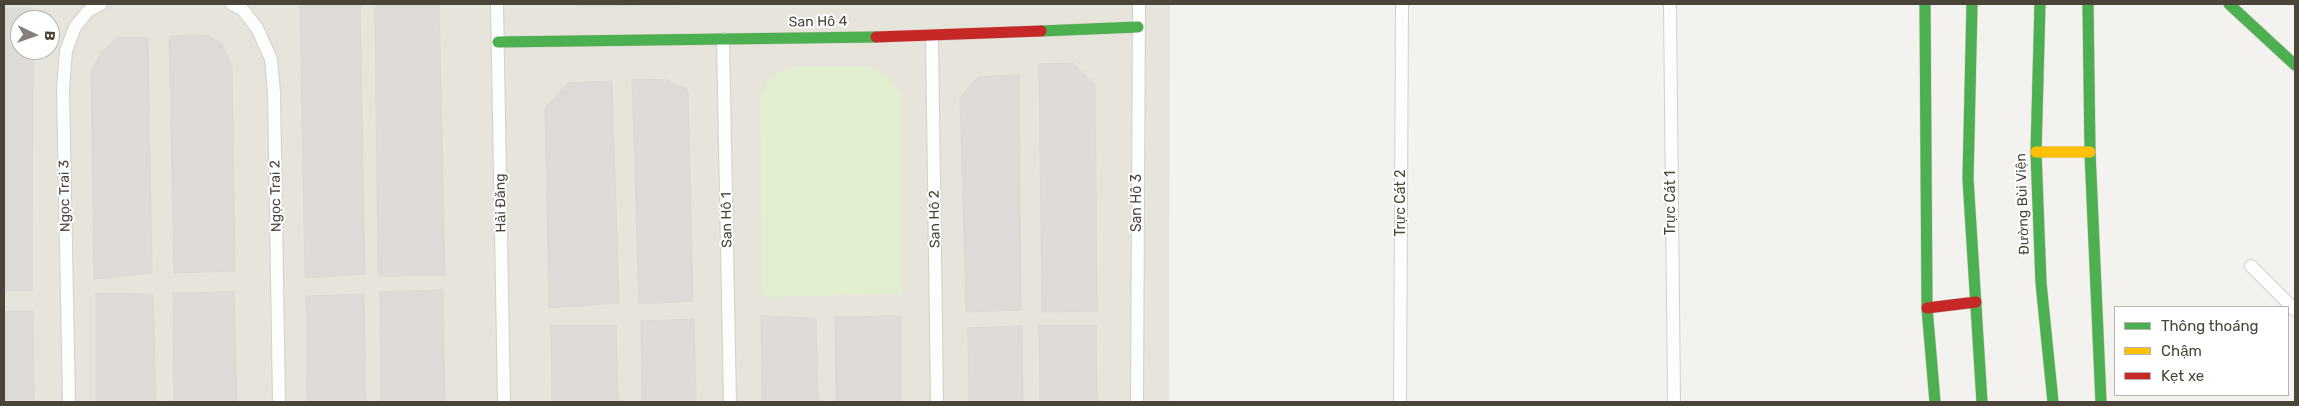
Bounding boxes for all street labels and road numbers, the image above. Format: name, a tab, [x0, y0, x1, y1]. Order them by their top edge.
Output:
street label: San Hô 4	[789, 13, 847, 31]
street label: Đường Bùi Viện	[2013, 153, 2033, 255]
street label: Ngọc Trai 3	[56, 160, 74, 232]
street label: Ngọc Trai 2	[267, 160, 285, 232]
street label: Trực Cát 2	[1393, 170, 1409, 236]
street label: Trực Cát 1	[1663, 171, 1679, 235]
street label: Hải Đăng	[492, 173, 510, 233]
street label: San Hô 3	[1129, 174, 1145, 232]
street label: San Hô 2	[926, 190, 944, 248]
street label: San Hô 1	[718, 192, 736, 248]

